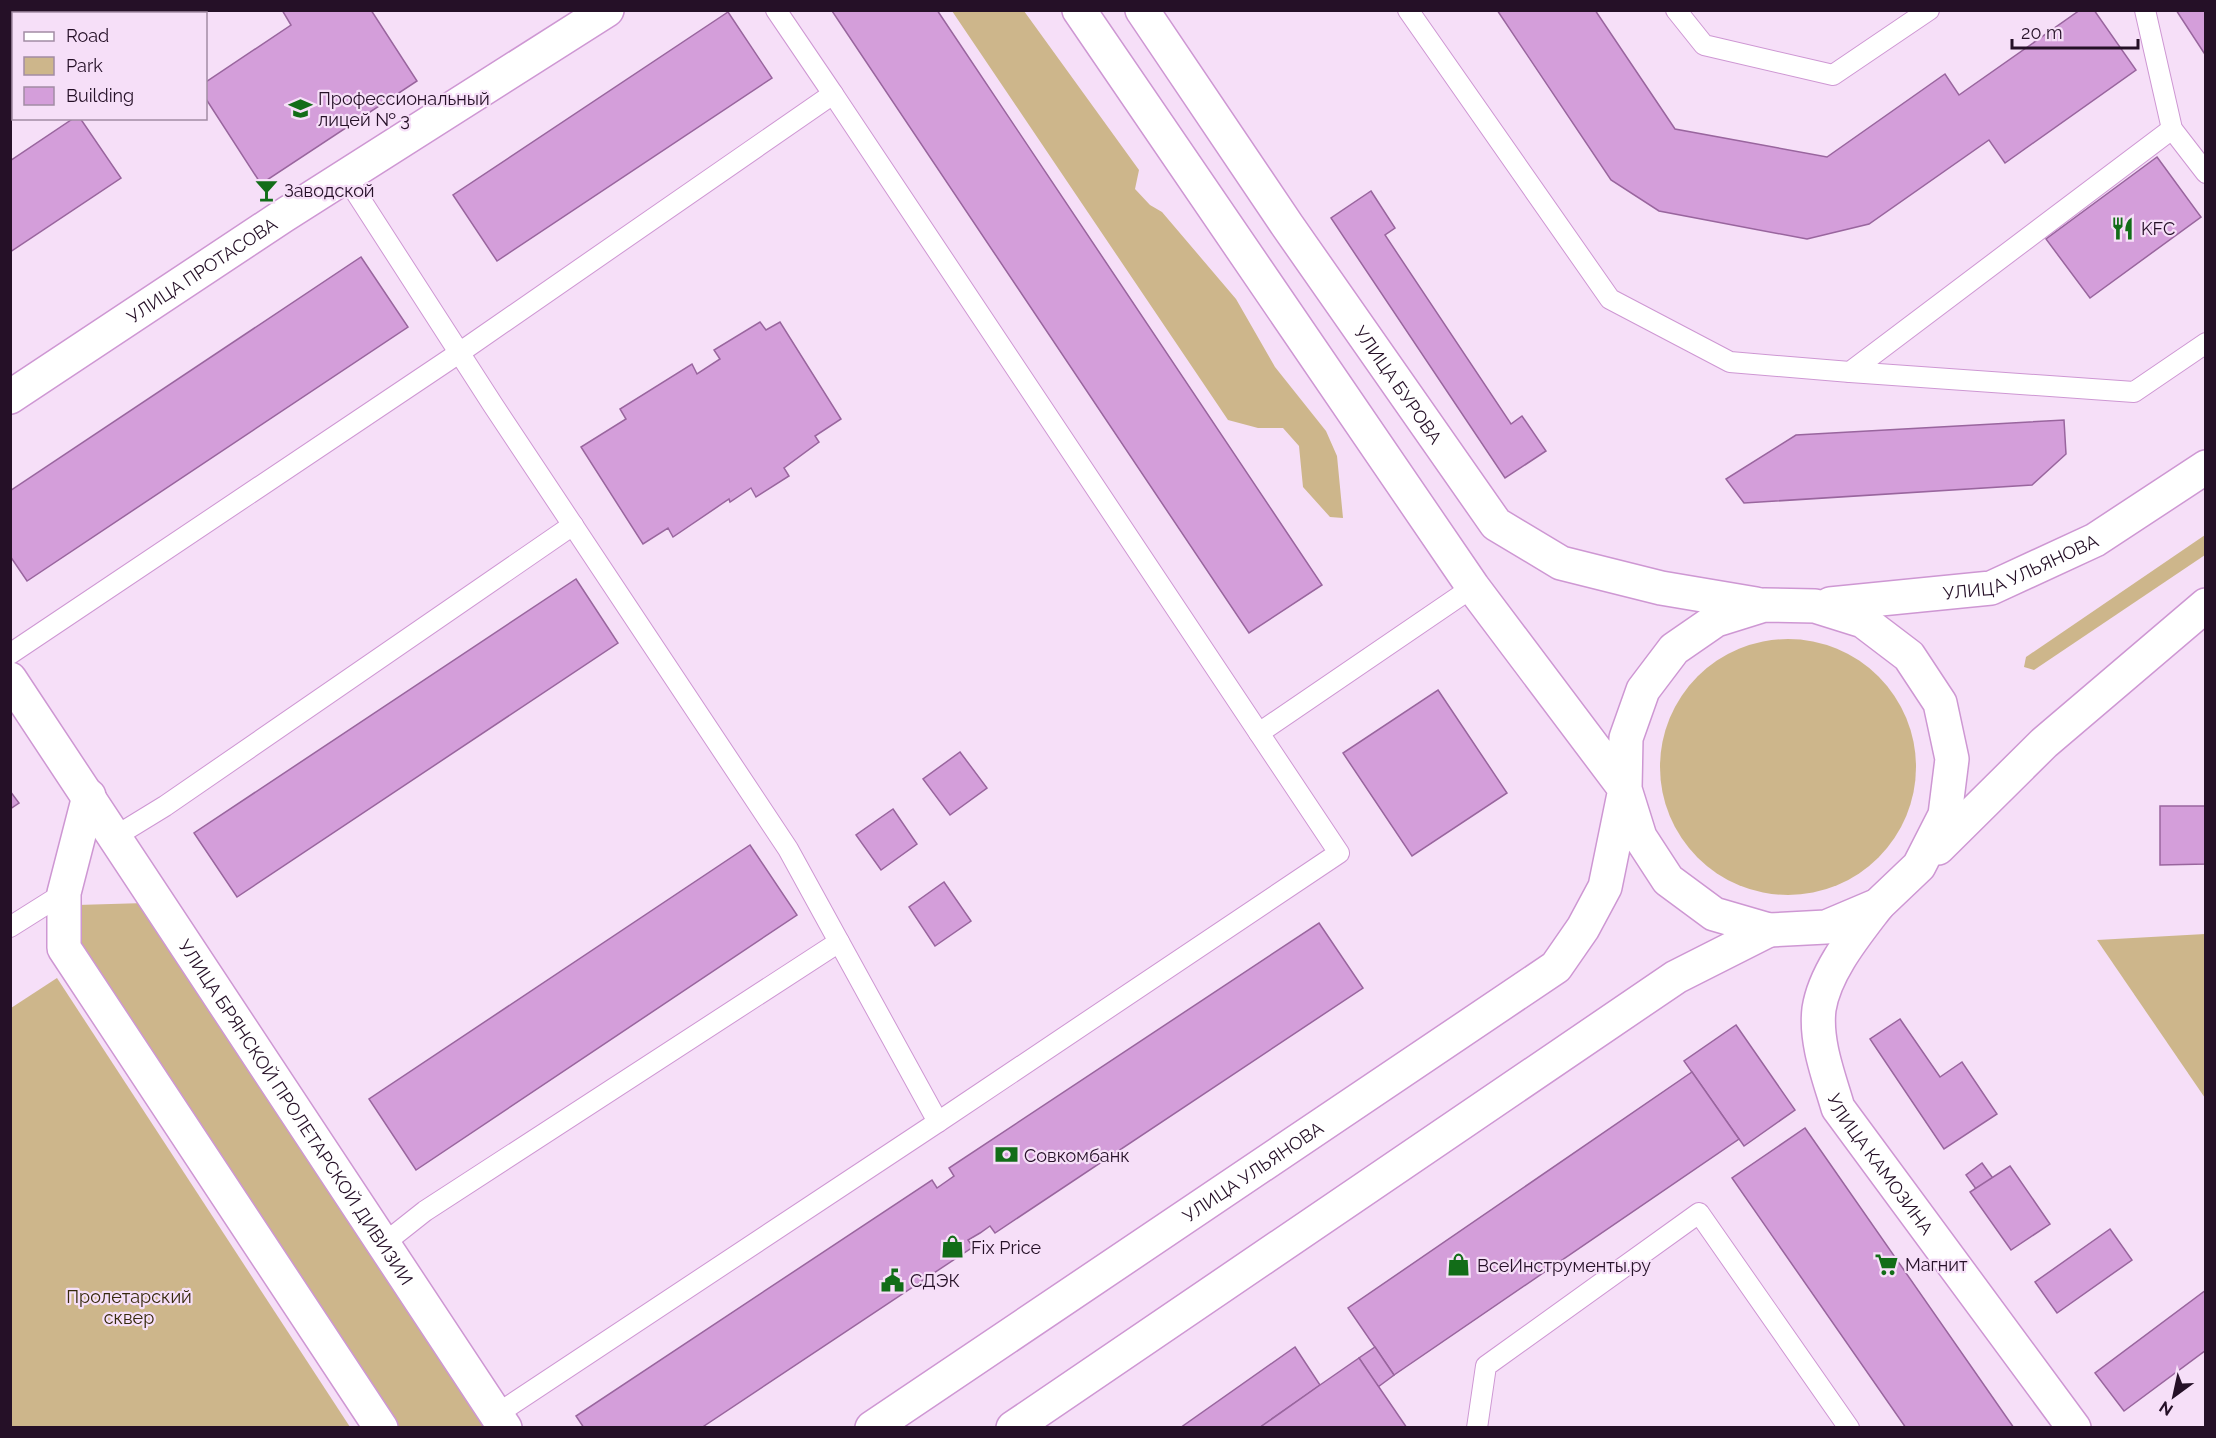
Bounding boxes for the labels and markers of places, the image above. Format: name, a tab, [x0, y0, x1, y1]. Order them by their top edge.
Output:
place label: Профессиональный лицей № 3	[318, 88, 490, 130]
school or university icon: Профессиональный лицей № 3	[287, 95, 313, 121]
bar icon: Заводской	[253, 177, 279, 203]
place label: Заводской	[284, 180, 375, 201]
restaurant icon: KFC	[2110, 215, 2136, 241]
place label: KFC	[2141, 218, 2175, 239]
bank icon: Совкомбанк	[993, 1142, 1019, 1168]
place label: Совкомбанк	[1024, 1145, 1130, 1166]
shop icon: Fix Price	[940, 1234, 966, 1260]
place label: Fix Price	[971, 1237, 1041, 1258]
supermarket icon: Магнит	[1874, 1251, 1900, 1277]
shop icon: ВсеИнструменты.ру	[1446, 1252, 1472, 1278]
place label: Магнит	[1905, 1254, 1968, 1275]
place label: ВсеИнструменты.ру	[1477, 1255, 1651, 1276]
public building icon: СДЭК	[879, 1267, 905, 1293]
place label: СДЭК	[910, 1270, 960, 1291]

